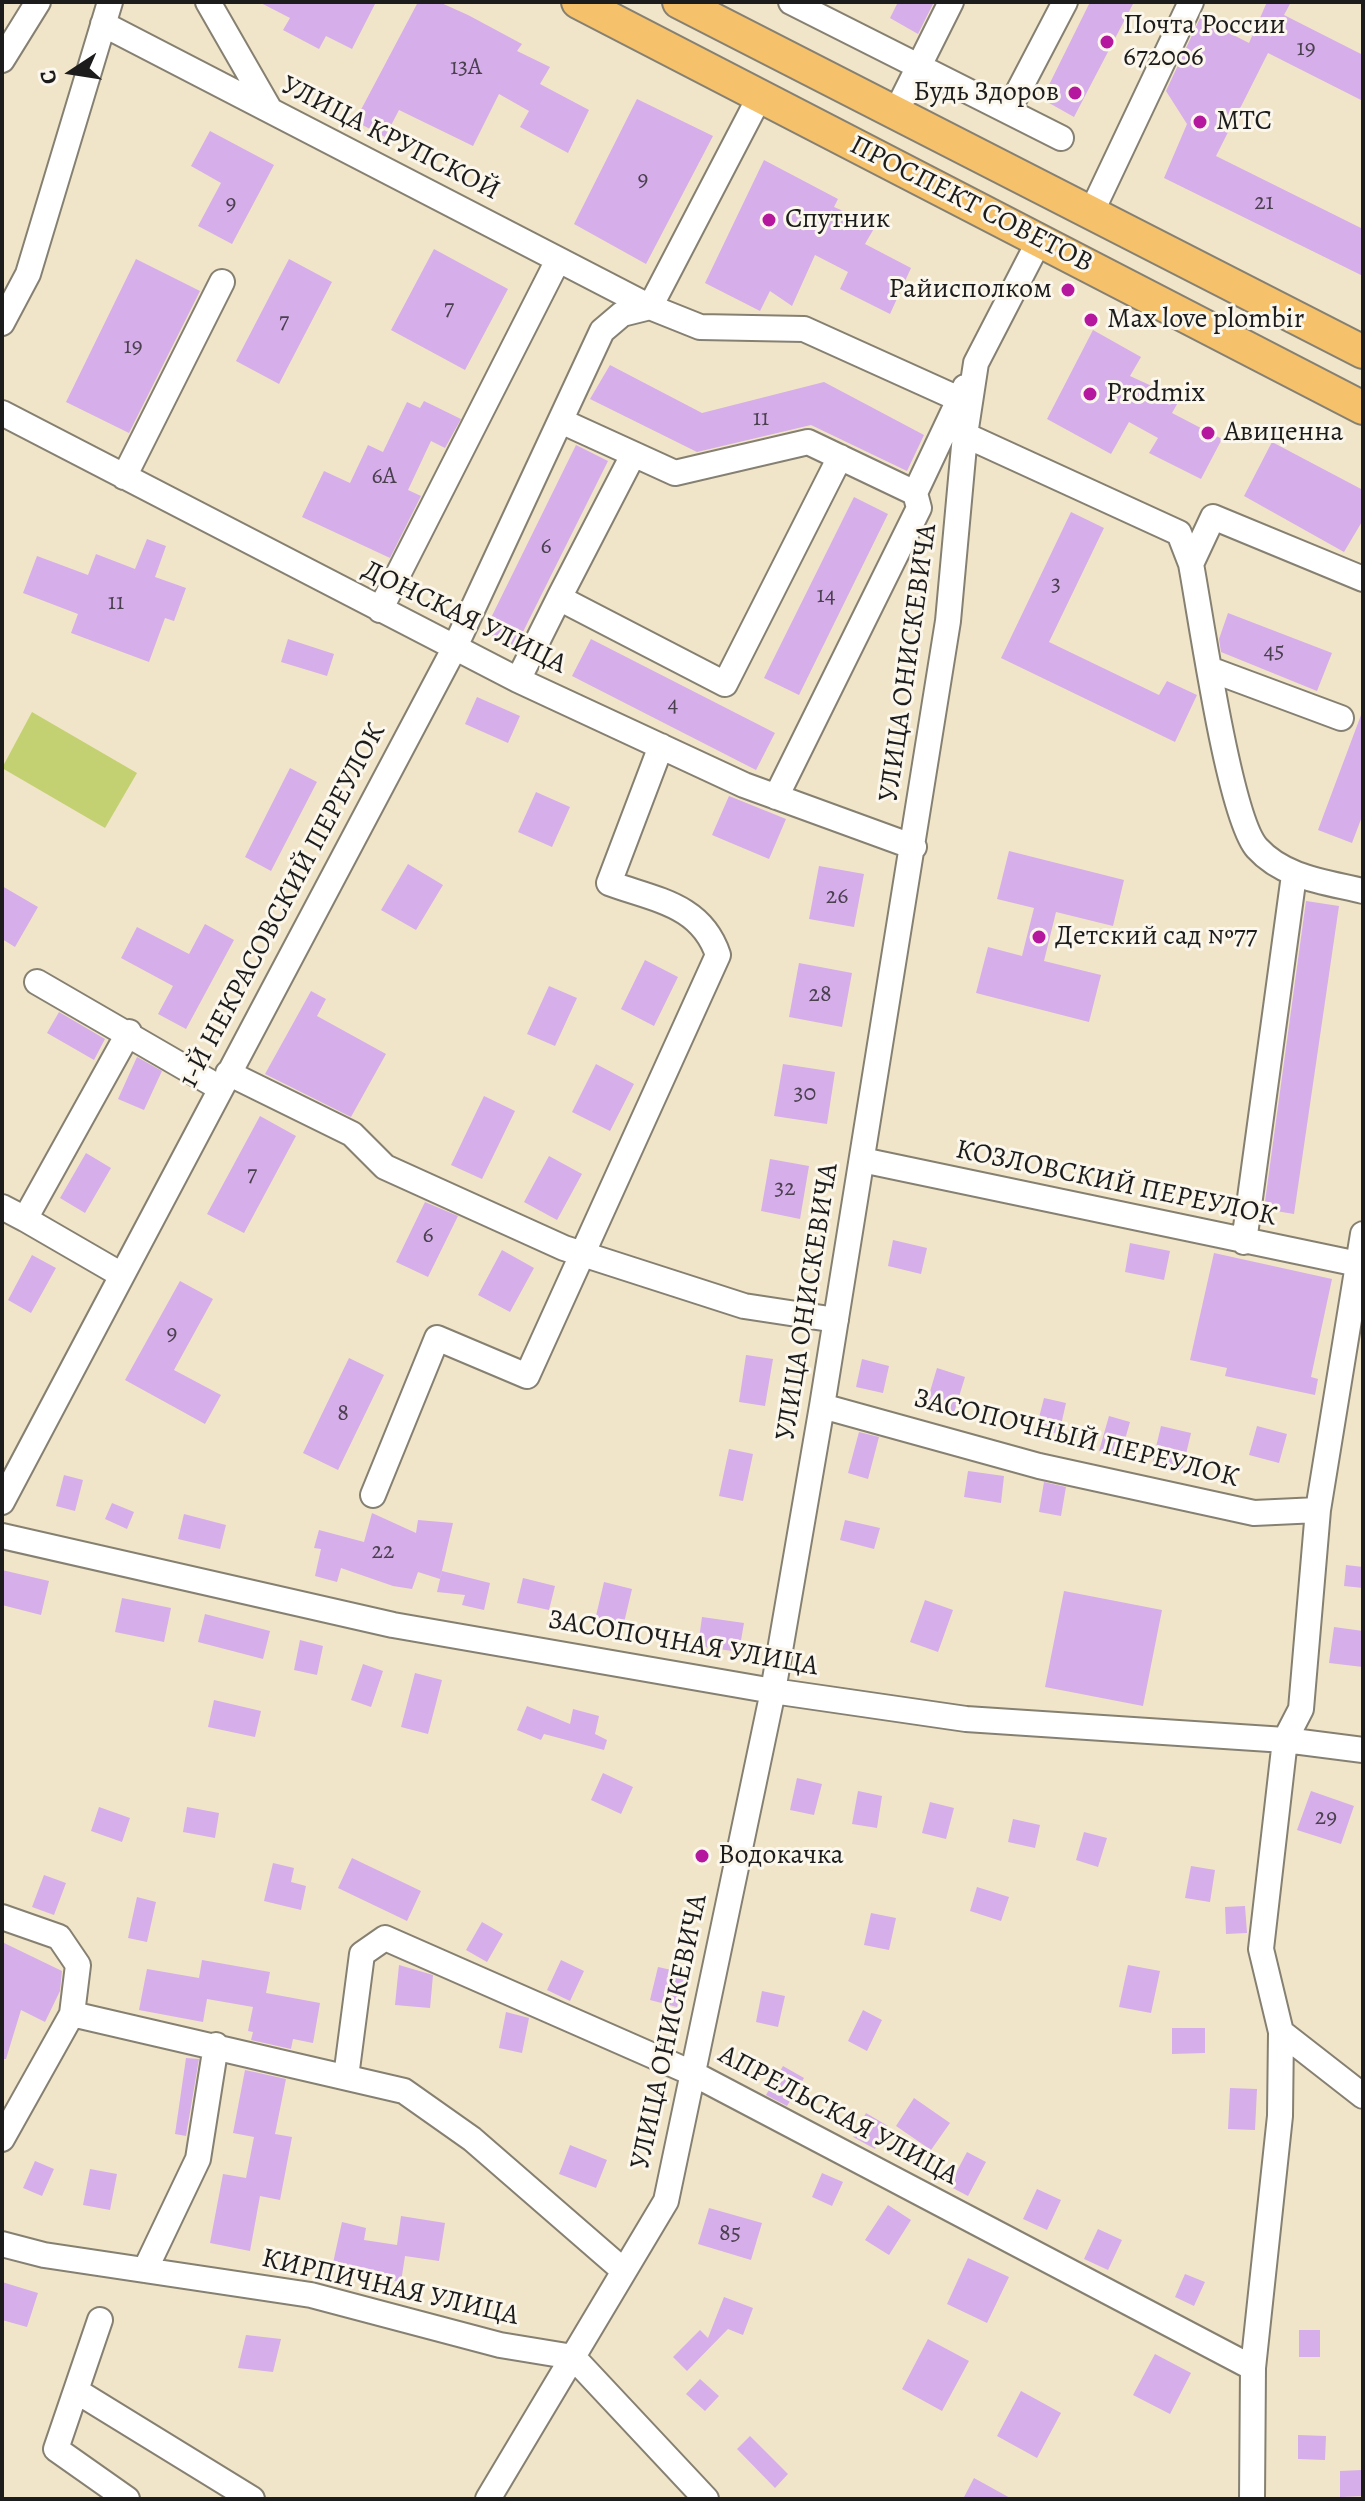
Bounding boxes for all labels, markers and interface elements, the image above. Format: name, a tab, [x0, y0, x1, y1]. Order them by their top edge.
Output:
place label: Почта России 672006	[1123, 9, 1286, 75]
north arrow	[32, 32, 112, 112]
marker: Почта России 672006	[1098, 33, 1116, 51]
house number: 19	[1296, 35, 1316, 63]
house number: 13А	[450, 54, 482, 82]
text: С	[32, 67, 65, 87]
street label: УЛИЦА КРУПСКОЙ	[275, 69, 505, 209]
place label: Будь Здоров	[913, 76, 1059, 110]
marker: Будь Здоров	[1066, 84, 1084, 102]
place label: МТС	[1216, 105, 1272, 139]
marker: МТС	[1191, 113, 1209, 131]
street label: ПРОСПЕКТ СОВЕТОВ	[844, 129, 1098, 281]
house number: 9	[638, 166, 648, 194]
house number: 21	[1254, 189, 1274, 217]
house number: 9	[226, 190, 236, 218]
place label: Спутник	[785, 203, 890, 237]
marker: Спутник	[760, 211, 778, 229]
place label: Райисполком	[888, 273, 1052, 307]
marker: Райисполком	[1059, 281, 1077, 299]
house number: 7	[444, 295, 454, 323]
place label: Max love plombir	[1107, 303, 1304, 337]
house number: 7	[279, 308, 289, 336]
marker: Max love plombir	[1082, 311, 1100, 329]
house number: 19	[123, 333, 143, 361]
place label: Prodmix	[1106, 377, 1205, 411]
marker: Prodmix	[1081, 385, 1099, 403]
house number: 11	[753, 405, 769, 433]
place label: Авиценна	[1224, 416, 1343, 450]
marker: Авиценна	[1199, 424, 1217, 442]
house number: 6А	[371, 463, 397, 491]
street label: УЛИЦА ОНИСКЕВИЧА	[873, 522, 945, 804]
house number: 6	[540, 533, 552, 561]
street label: ДОНСКАЯ УЛИЦА	[356, 554, 572, 682]
house number: 3	[1051, 571, 1061, 599]
house number: 14	[816, 582, 836, 610]
house number: 11	[108, 589, 124, 617]
house number: 45	[1263, 638, 1285, 666]
house number: 4	[668, 691, 678, 719]
street label: 1-Й НЕКРАСОВСКИЙ ПЕРЕУЛОК	[172, 718, 394, 1094]
house number: 26	[826, 883, 848, 911]
place label: Детский сад №77	[1055, 920, 1257, 954]
marker: Детский сад №77	[1030, 928, 1048, 946]
house number: 28	[808, 981, 832, 1009]
house number: 30	[794, 1080, 816, 1108]
street label: КОЗЛОВСКИЙ ПЕРЕУЛОК	[952, 1134, 1280, 1234]
house number: 7	[247, 1161, 257, 1189]
street label: УЛИЦА ОНИСКЕВИЧА	[769, 1161, 847, 1443]
house number: 32	[774, 1175, 796, 1203]
house number: 6	[422, 1222, 434, 1250]
house number: 9	[167, 1320, 177, 1348]
street label: ЗАСОПОЧНЫЙ ПЕРЕУЛОК	[910, 1382, 1242, 1496]
house number: 8	[337, 1400, 349, 1428]
house number: 22	[372, 1538, 394, 1566]
street label: ЗАСОПОЧНАЯ УЛИЦА	[545, 1604, 821, 1684]
house number: 29	[1315, 1804, 1337, 1832]
place label: Водокачка	[718, 1839, 844, 1873]
marker: Водокачка	[693, 1847, 711, 1865]
street label: УЛИЦА ОНИСКЕВИЧА	[624, 1891, 716, 2173]
street label: АПРЕЛЬСКАЯ УЛИЦА	[712, 2039, 964, 2193]
house number: 85	[719, 2220, 741, 2248]
street label: КИРПИЧНАЯ УЛИЦА	[258, 2242, 522, 2334]

